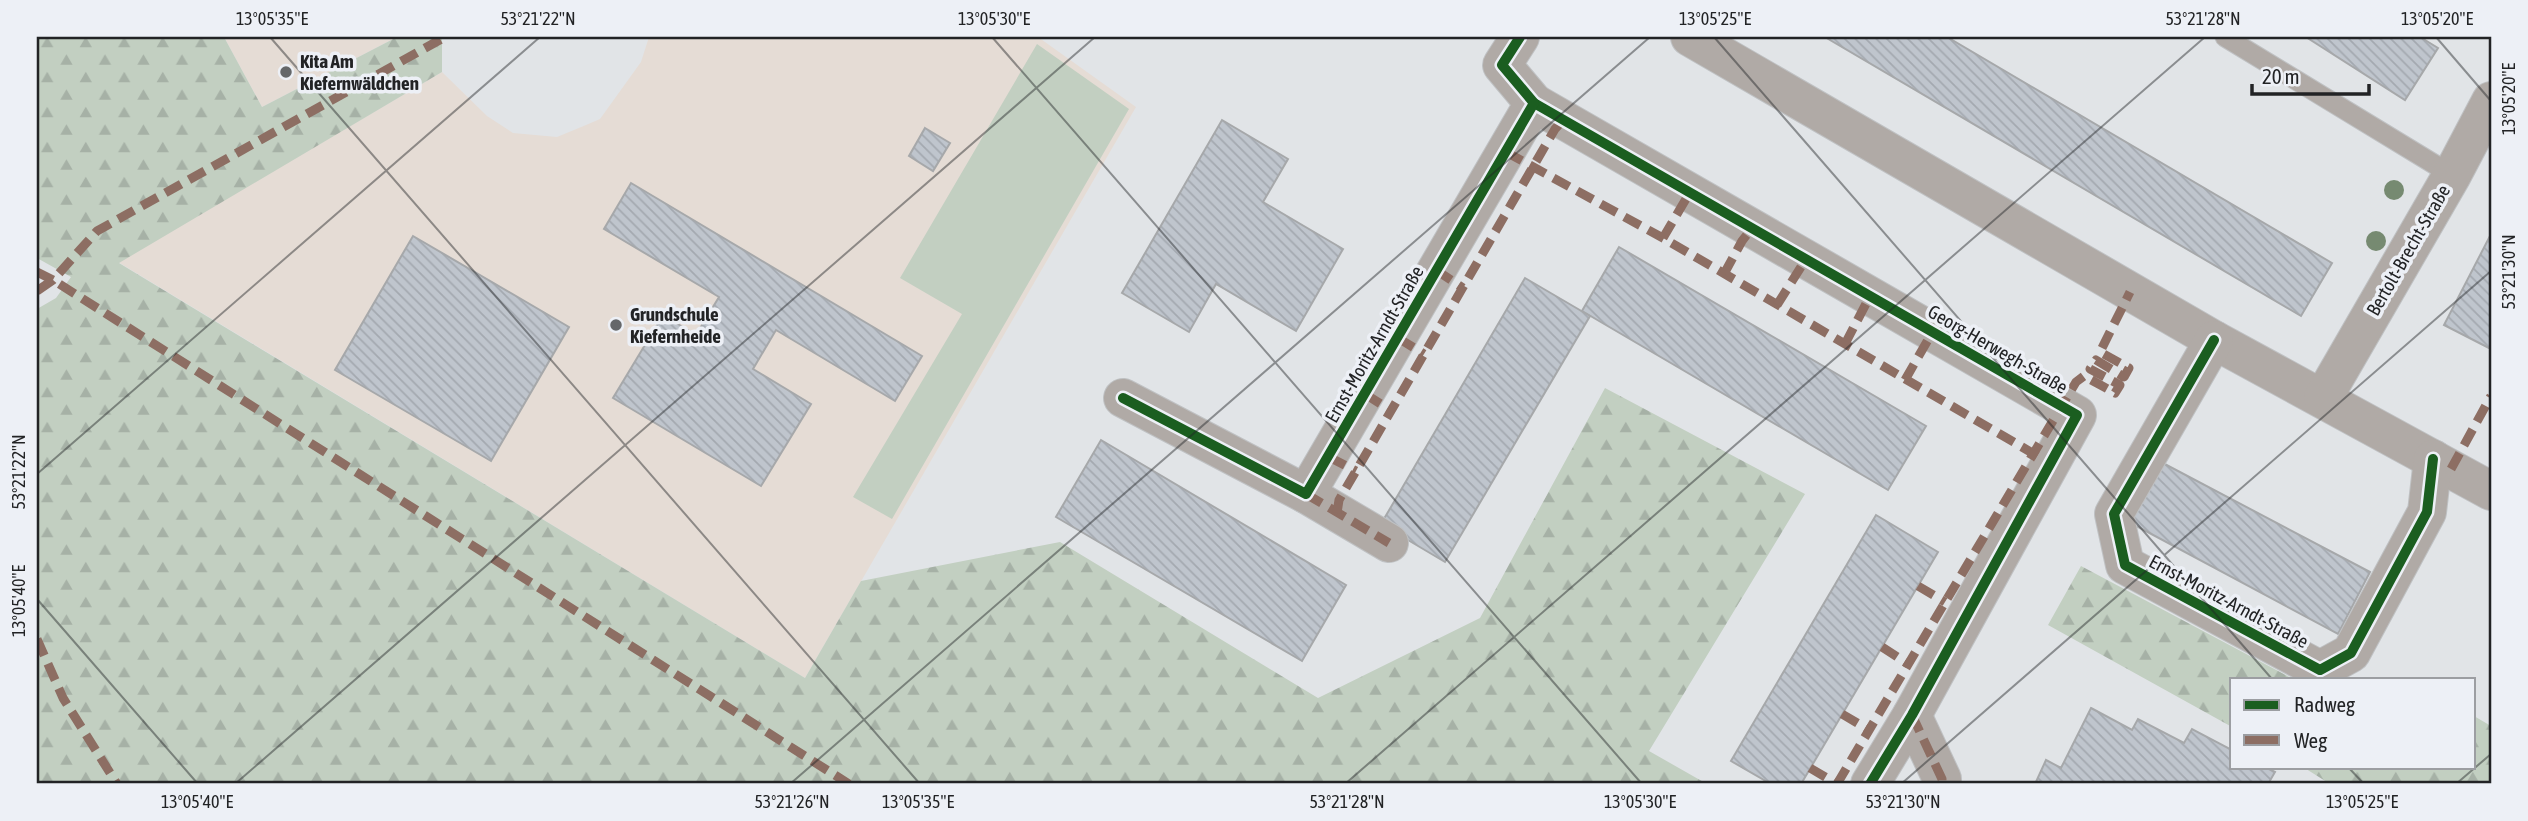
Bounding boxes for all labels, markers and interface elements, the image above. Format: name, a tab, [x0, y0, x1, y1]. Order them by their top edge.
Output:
text: 13°05'35"E	[236, 8, 308, 29]
text: 53°21'22"N	[500, 8, 576, 29]
text: 13°05'30"E	[958, 8, 1030, 29]
text: 13°05'25"E	[1679, 8, 1751, 29]
text: 53°21'28"N	[2165, 8, 2241, 29]
text: 13°05'20"E	[2401, 8, 2473, 29]
place label: Kita Am Kiefernwäldchen	[300, 50, 419, 94]
scale bar	[2252, 52, 2369, 96]
text: 13°05'20"E	[2498, 63, 2519, 135]
marker: Kita Am Kiefernwäldchen	[278, 64, 294, 80]
text: 20 m	[2262, 64, 2300, 88]
street label: Bertolt-Brecht-Straße	[2362, 181, 2454, 319]
text: 53°21'30"N	[2498, 234, 2519, 310]
street label: Ernst-Moritz-Arndt-Straße	[1320, 262, 1428, 426]
street label: Georg-Herwegh-Straße	[1924, 300, 2072, 398]
place label: Grundschule Kiefernheide	[630, 303, 721, 347]
marker: Grundschule Kiefernheide	[608, 317, 624, 333]
text: 53°21'22"N	[8, 434, 29, 510]
street label: Ernst-Moritz-Arndt-Straße	[2146, 550, 2312, 652]
text: 13°05'40"E	[8, 565, 29, 637]
legend	[2230, 678, 2476, 768]
text: Radweg	[2294, 692, 2355, 716]
text: Weg	[2294, 728, 2327, 752]
text: 13°05'40"E	[161, 791, 233, 812]
text: 53°21'26"N	[754, 791, 830, 812]
text: 13°05'35"E	[882, 791, 954, 812]
text: 53°21'28"N	[1309, 791, 1385, 812]
text: 13°05'30"E	[1604, 791, 1676, 812]
text: 53°21'30"N	[1865, 791, 1941, 812]
text: 13°05'25"E	[2326, 791, 2398, 812]

